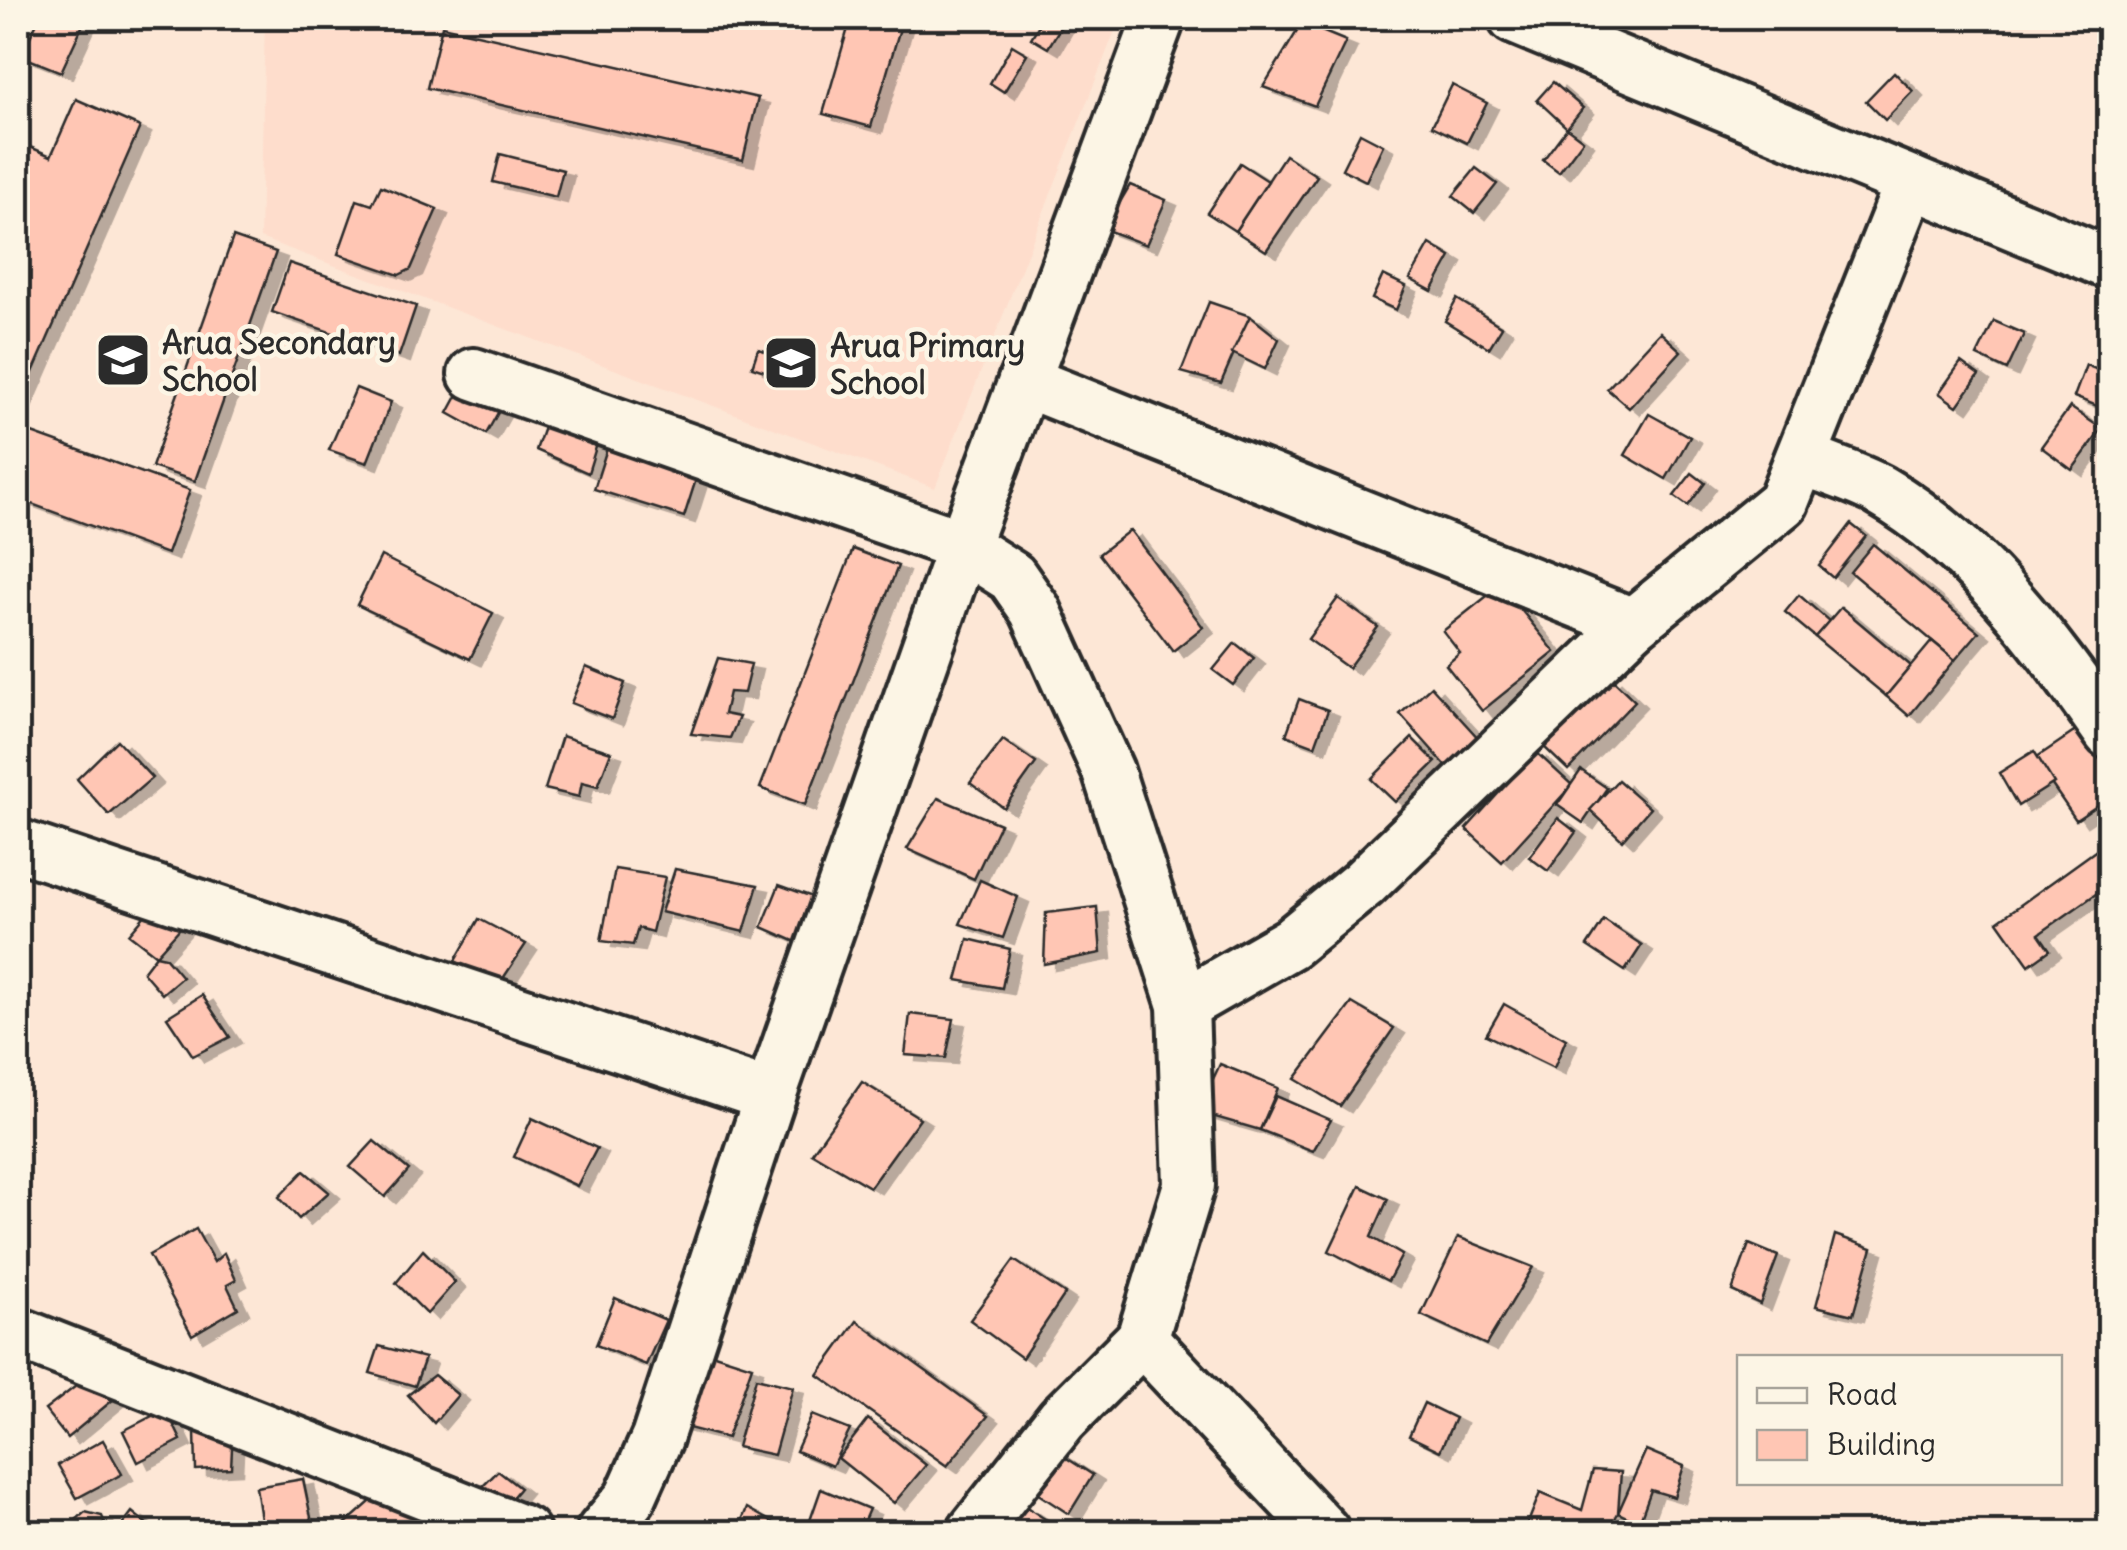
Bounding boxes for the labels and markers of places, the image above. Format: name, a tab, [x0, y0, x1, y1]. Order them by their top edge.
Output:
place label: Arua Secondary School	[162, 322, 396, 400]
place label: Arua Primary School	[830, 325, 1025, 403]
school or university icon: Arua Secondary School	[93, 330, 153, 390]
school or university icon: Arua Primary School	[761, 333, 821, 393]

